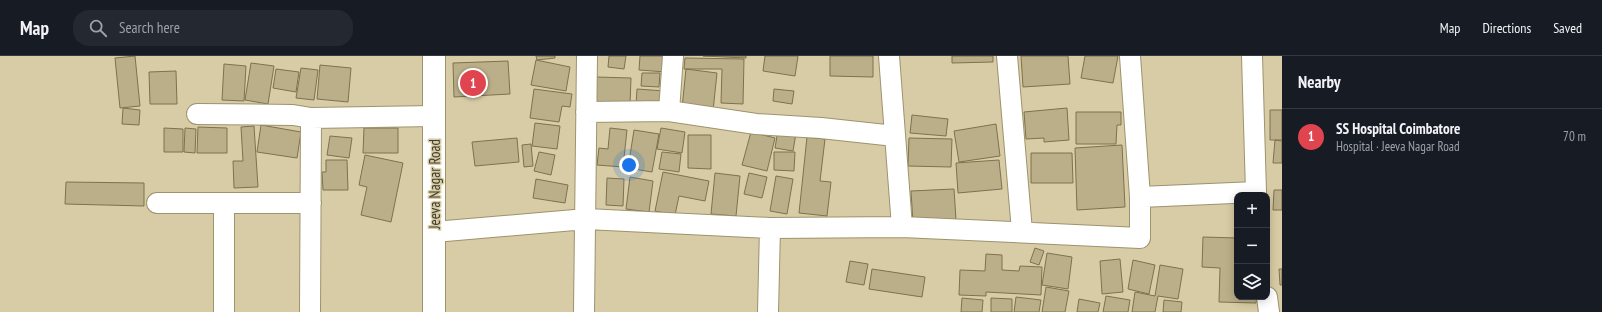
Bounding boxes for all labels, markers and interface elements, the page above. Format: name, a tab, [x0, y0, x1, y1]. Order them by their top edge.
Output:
search box	[73, 10, 353, 46]
text: Map	[20, 16, 49, 40]
icon: search	[87, 17, 109, 39]
text: Search here	[119, 18, 180, 37]
text: Map	[1440, 19, 1460, 37]
text: Directions	[1482, 19, 1531, 37]
text: Saved	[1553, 19, 1582, 37]
pin: 1	[460, 68, 486, 98]
text: Nearby	[1298, 71, 1341, 93]
text: SS Hospital Coimbatore	[1336, 119, 1460, 138]
text: 1	[1308, 128, 1314, 145]
text: 70 m	[1563, 128, 1586, 145]
text: Hospital · Jeeva Nagar Road	[1336, 138, 1460, 155]
street label: Jeeva Nagar Road	[425, 139, 444, 230]
your location	[619, 155, 639, 175]
map controls	[1234, 192, 1270, 300]
button: +	[1234, 192, 1270, 228]
button: −	[1234, 228, 1270, 264]
button: layers	[1234, 264, 1270, 300]

